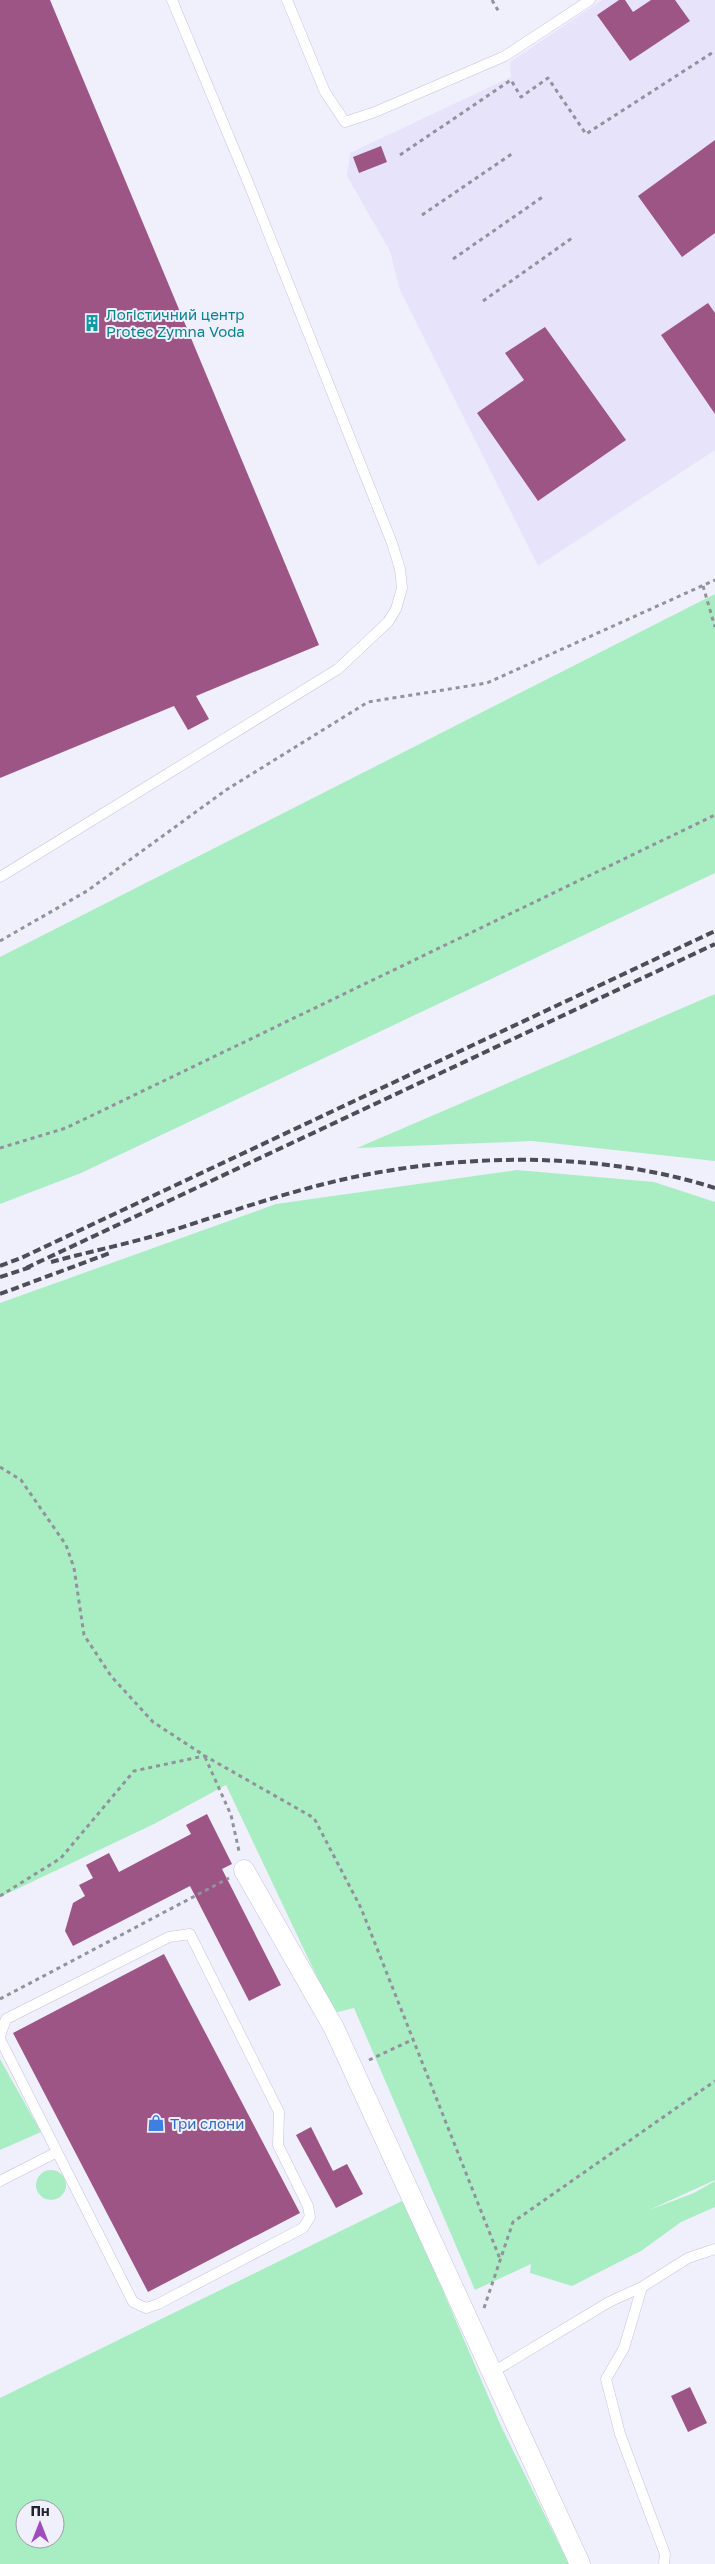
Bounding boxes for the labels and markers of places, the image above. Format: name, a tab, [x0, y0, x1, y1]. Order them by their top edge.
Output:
place label: Логістичний центр Protec Zymna Voda	[106, 305, 245, 340]
building icon: Логістичний центр Protec Zymna Voda	[82, 313, 102, 333]
shop icon: Три слони	[146, 2113, 166, 2133]
place label: Три слони	[170, 2114, 244, 2132]

